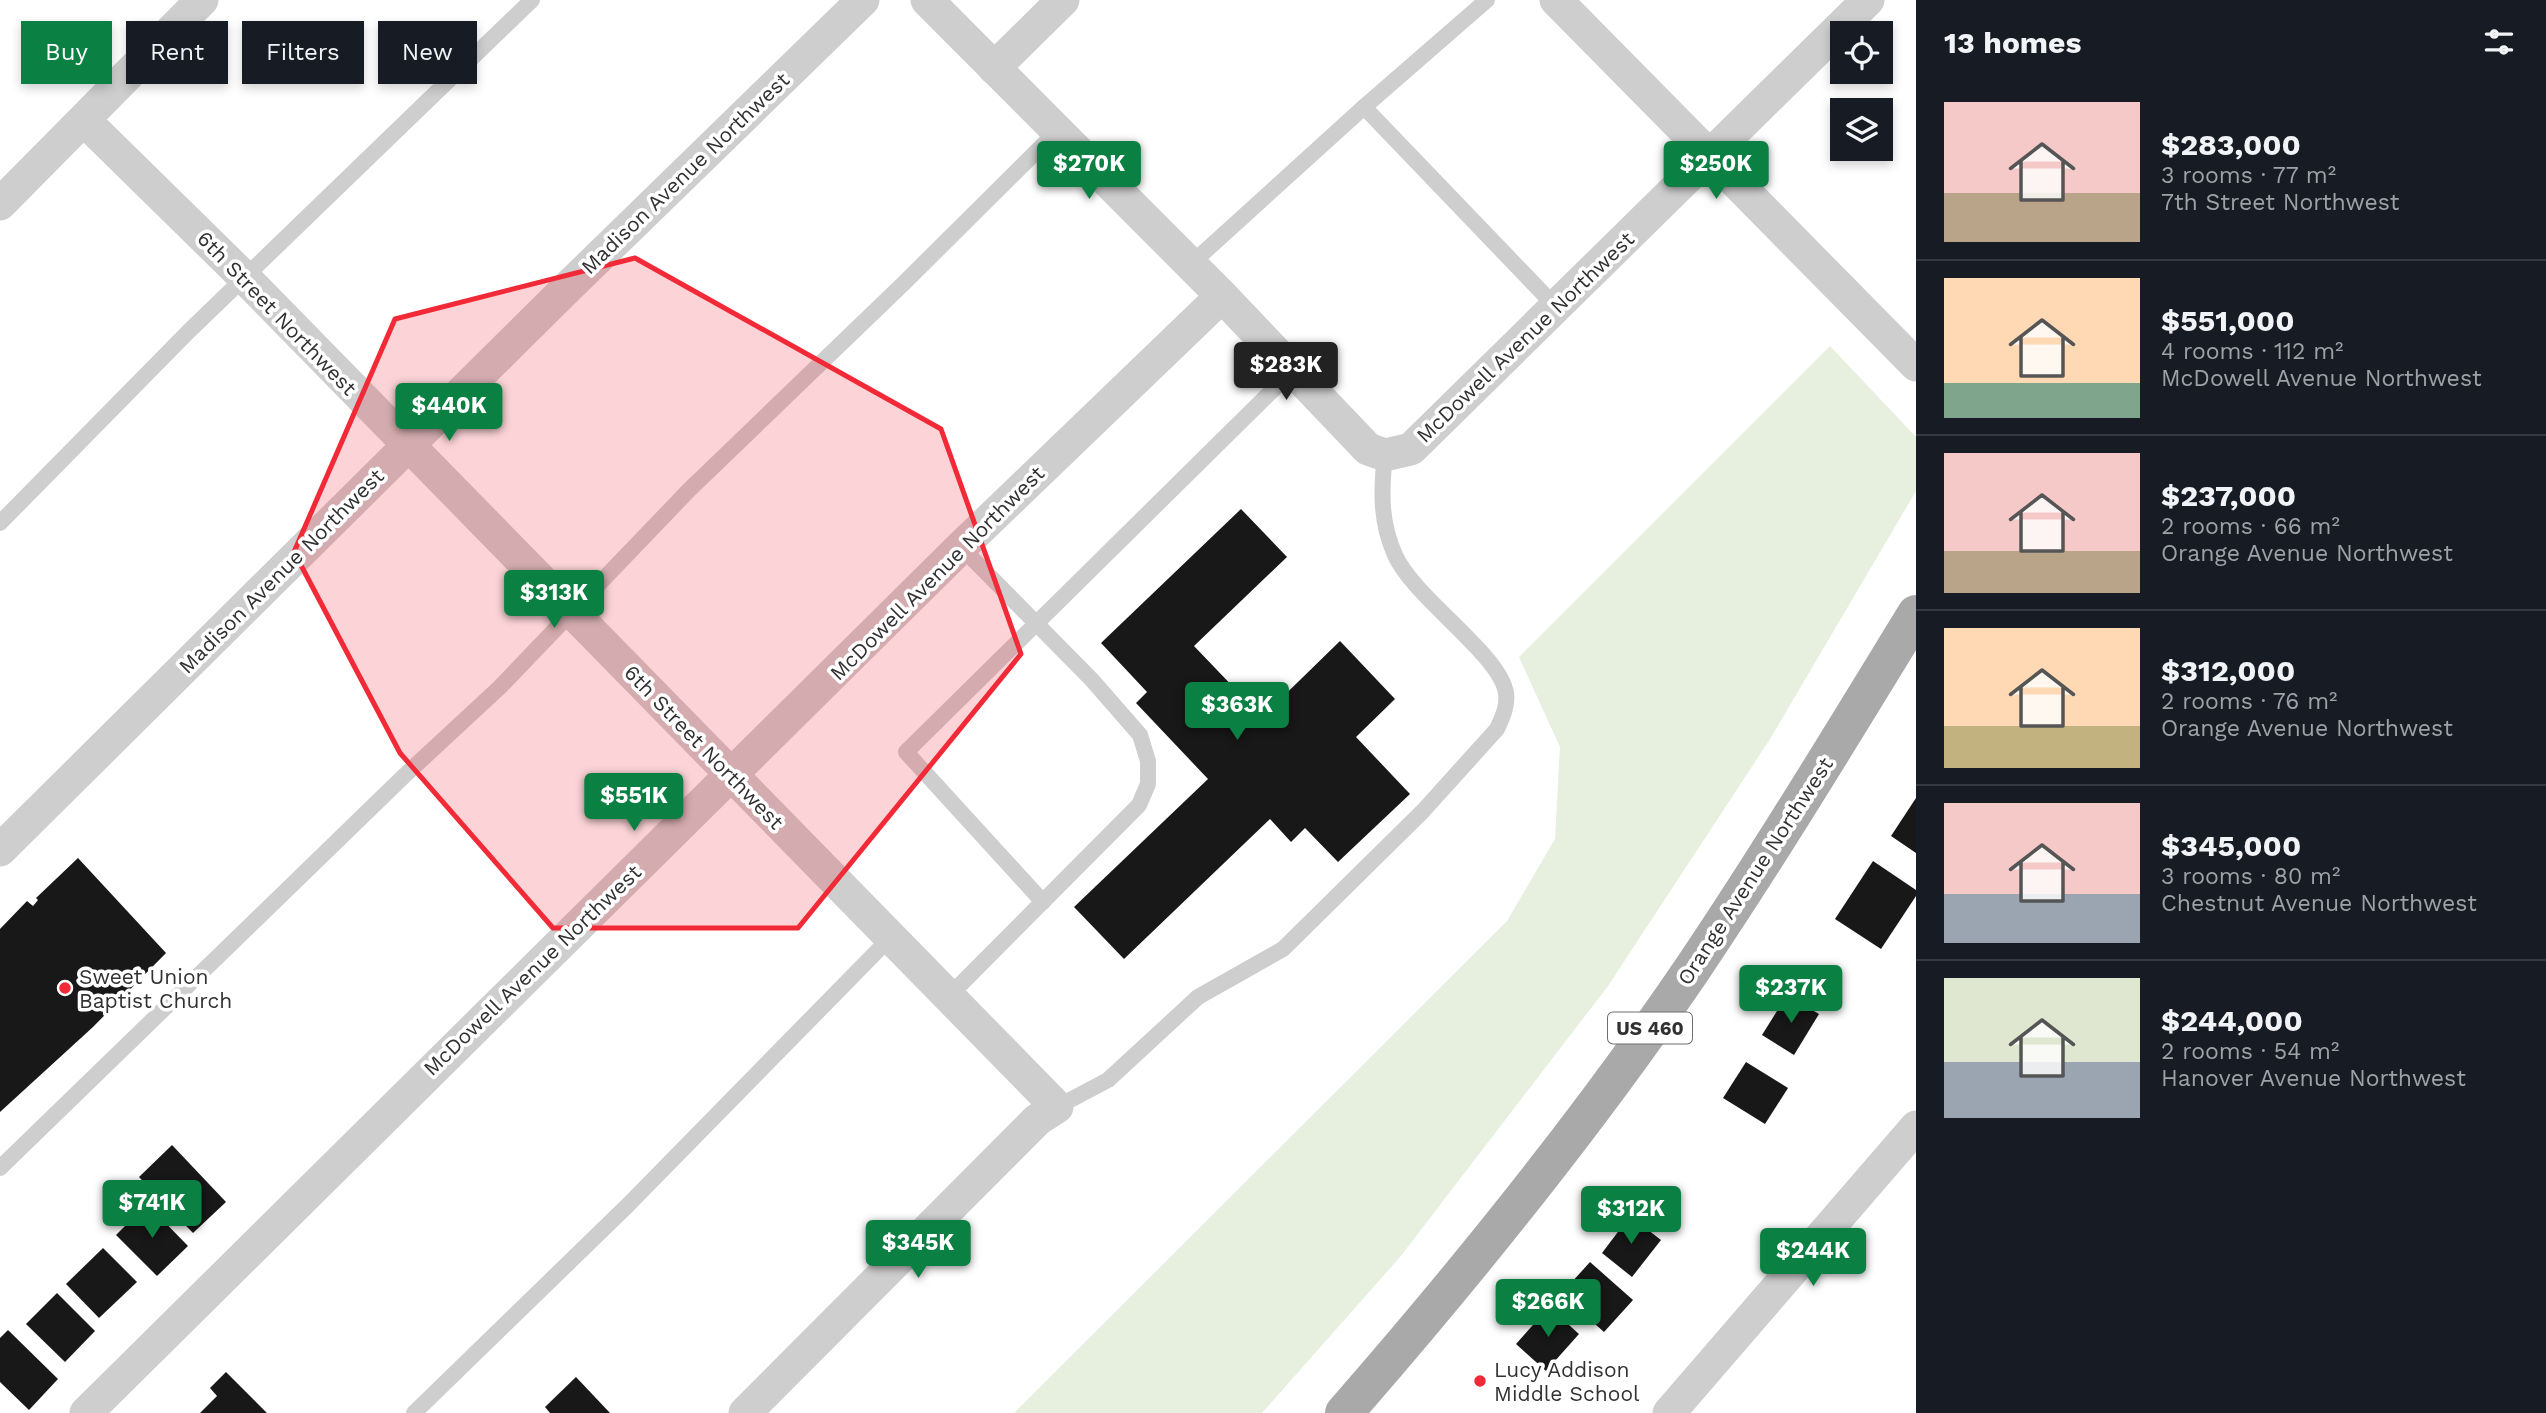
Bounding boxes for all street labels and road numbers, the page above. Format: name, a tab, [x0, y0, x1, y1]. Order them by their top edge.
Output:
street label: Madison Avenue Northwest	[576, 67, 794, 279]
street label: 6th Street Northwest	[192, 226, 362, 400]
street label: McDowell Avenue Northwest	[1411, 226, 1639, 448]
street label: McDowell Avenue Northwest	[825, 461, 1049, 685]
street label: Madison Avenue Northwest	[173, 463, 389, 679]
street label: 6th Street Northwest	[619, 660, 789, 834]
street label: Orange Avenue Northwest	[1672, 752, 1838, 990]
street label: McDowell Avenue Northwest	[418, 859, 646, 1081]
road number: US 460	[1608, 1012, 1692, 1044]

